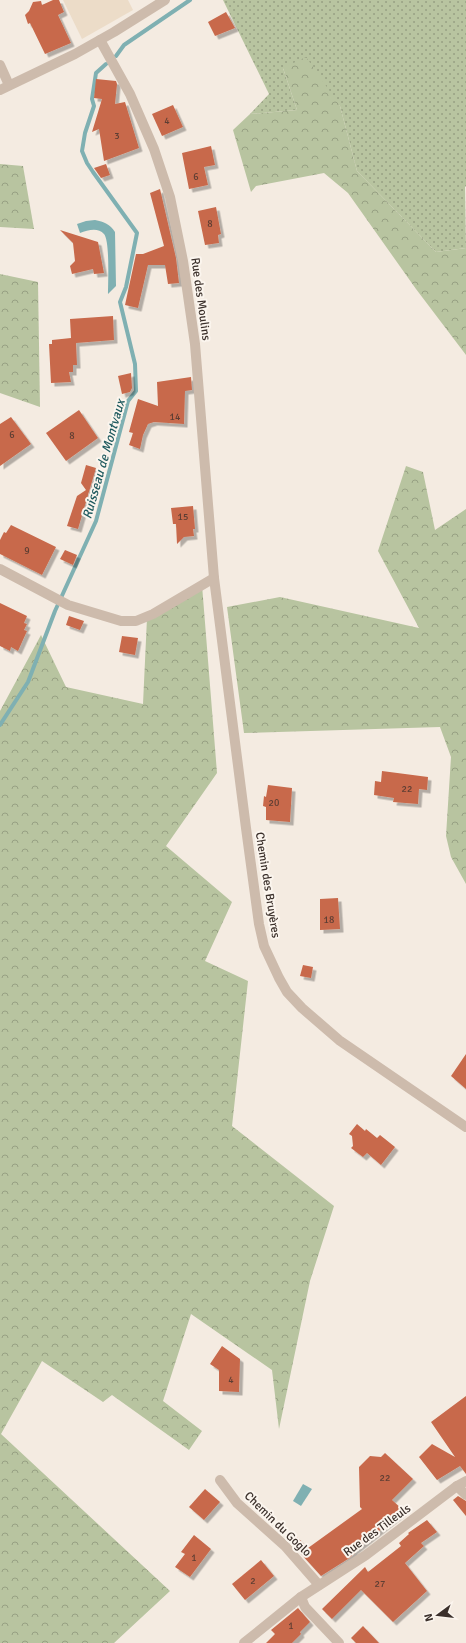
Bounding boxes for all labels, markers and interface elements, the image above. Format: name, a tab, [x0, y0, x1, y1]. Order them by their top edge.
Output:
house number: 4	[164, 115, 170, 127]
house number: 3	[114, 130, 120, 142]
house number: 6	[193, 171, 199, 183]
house number: 8	[207, 218, 213, 230]
street label: Rue des Moulins	[187, 257, 214, 341]
water label: Ruisseau de Montvaux	[79, 396, 129, 521]
house number: 14	[170, 411, 181, 423]
house number: 6	[9, 429, 15, 441]
house number: 8	[69, 430, 75, 442]
house number: 15	[178, 511, 188, 523]
house number: 9	[24, 545, 30, 557]
house number: 22	[402, 783, 412, 795]
house number: 20	[269, 797, 279, 809]
street label: Chemin des Bruyères	[252, 831, 283, 939]
house number: 18	[324, 914, 334, 926]
house number: 4	[228, 1374, 234, 1386]
house number: 22	[380, 1472, 390, 1484]
street label: Chemin du Goglo	[241, 1489, 314, 1560]
street label: Rue des Tilleuls	[341, 1501, 414, 1560]
house number: 1	[191, 1552, 197, 1564]
house number: 2	[250, 1575, 256, 1587]
house number: 27	[375, 1578, 385, 1590]
north arrow	[418, 1595, 458, 1635]
text: N	[422, 1612, 436, 1623]
house number: 1	[288, 1620, 294, 1632]

